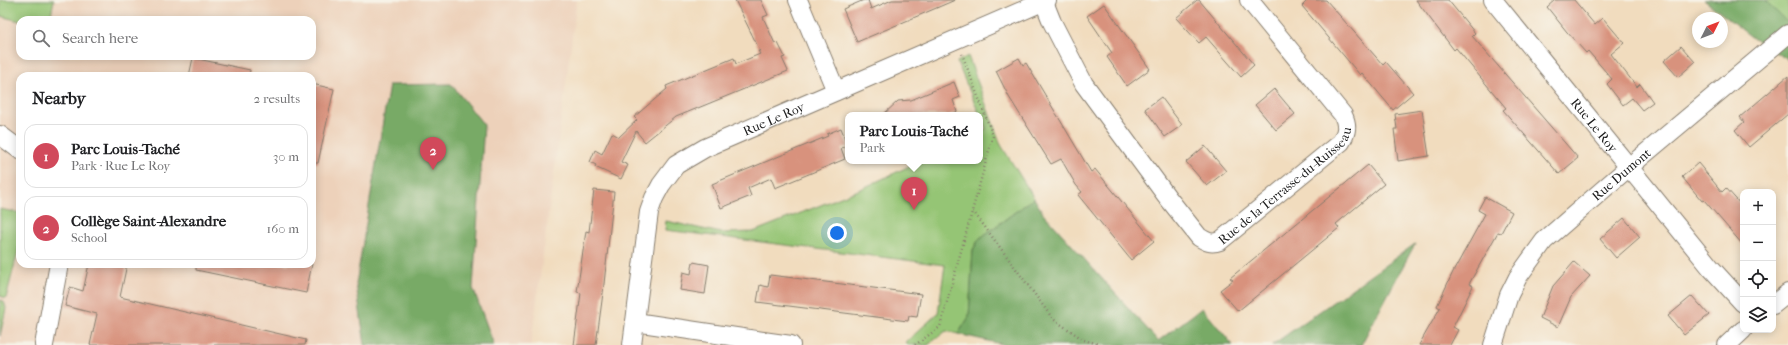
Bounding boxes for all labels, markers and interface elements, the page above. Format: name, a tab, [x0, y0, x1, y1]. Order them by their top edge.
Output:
north arrow	[1692, 12, 1728, 48]
search box	[16, 16, 316, 60]
icon: search	[30, 27, 52, 49]
text: Search here	[62, 29, 138, 47]
text: Nearby	[32, 88, 86, 108]
text: 2 results	[254, 91, 300, 106]
street label: Rue Le Roy	[1568, 95, 1621, 156]
street label: Rue Le Roy	[741, 99, 808, 139]
popup	[845, 112, 983, 164]
text: Parc Louis-Taché	[859, 122, 969, 140]
street label: Rue de la Terrasse-du-Ruisseau	[1215, 125, 1354, 247]
pin: 2	[420, 137, 446, 170]
text: Parc Louis-Taché	[71, 140, 180, 158]
text: Park	[859, 140, 885, 155]
street label: Rue Dumont	[1589, 145, 1654, 204]
text: 1	[44, 149, 48, 164]
text: 30 m	[273, 149, 299, 164]
text: Park · Rue Le Roy	[71, 158, 170, 173]
pin: 1	[901, 177, 927, 210]
map controls	[1740, 189, 1776, 333]
button: +	[1740, 189, 1776, 225]
text: Collège Saint-Alexandre	[71, 212, 226, 230]
text: 2	[43, 221, 49, 236]
text: 160 m	[267, 221, 299, 236]
your location	[827, 223, 847, 243]
button: −	[1740, 225, 1776, 261]
text: School	[71, 230, 107, 245]
button: locate	[1740, 261, 1776, 297]
button: layers	[1740, 297, 1776, 333]

